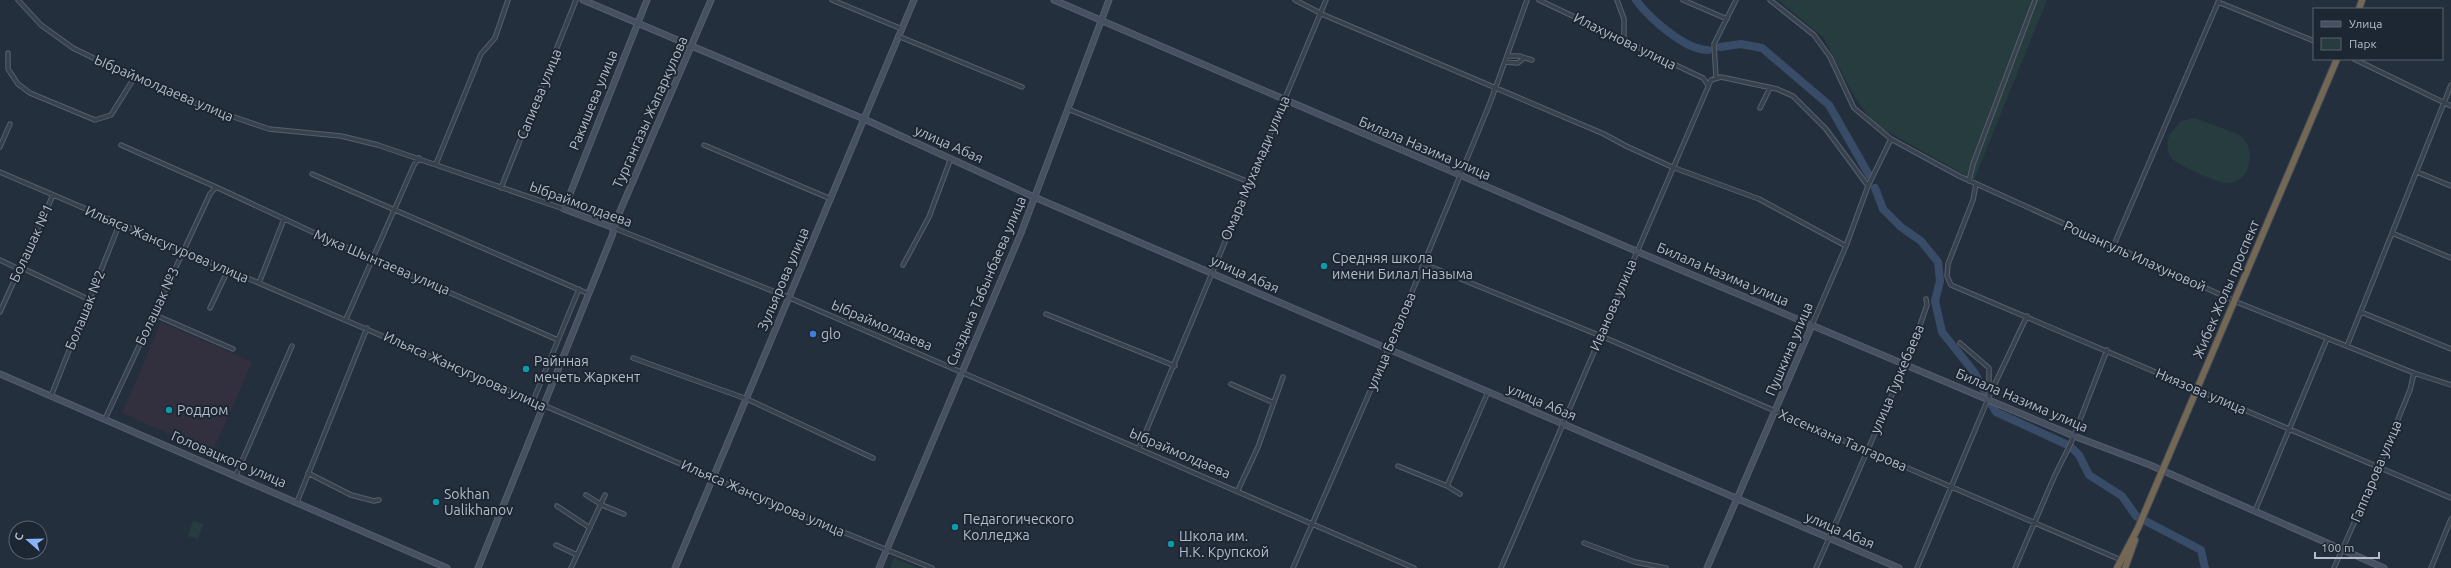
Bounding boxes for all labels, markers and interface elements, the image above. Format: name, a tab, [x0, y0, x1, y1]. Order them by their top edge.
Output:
legend	[2313, 8, 2443, 60]
street label: Илахунова улица	[1571, 9, 1679, 73]
text: Улица	[2349, 17, 2382, 30]
street label: Тургангазы Жапаркулова	[609, 34, 691, 190]
text: Парк	[2349, 37, 2377, 50]
street label: Сапиева улица	[514, 46, 564, 142]
street label: Ракишева улица	[566, 48, 620, 152]
street label: Ыбраймолдаева улица	[92, 51, 236, 125]
street label: Омара Мухамади улица	[1217, 93, 1293, 243]
street label: Билала Назима улица	[1357, 113, 1493, 183]
street label: улица Абая	[912, 122, 986, 166]
street label: Ыбраймолдаева	[527, 178, 635, 230]
street label: Сыздыка Табынбаева улица	[943, 194, 1029, 368]
street label: Болашак №1	[6, 201, 56, 285]
street label: Ильяса Жансугурова улица	[83, 202, 251, 286]
street label: Рошангуль Илахуновой	[2061, 217, 2209, 295]
street label: Жибек Жолы проспект	[2190, 217, 2262, 361]
street label: Зульярова улица	[754, 225, 812, 333]
street label: Мука Шынтаева улица	[312, 226, 452, 298]
street label: Билала Назима улица	[1655, 239, 1791, 309]
place label: Средняя школа имени Билал Назыма	[1332, 250, 1473, 282]
street label: улица Абая	[1208, 252, 1282, 296]
street label: Иванова улица	[1587, 257, 1639, 353]
marker: Средняя школа имени Билал Назыма	[1319, 261, 1329, 271]
street label: Болашак №3	[132, 264, 182, 348]
street label: Болашак №2	[62, 268, 108, 352]
street label: улица Белалова	[1363, 290, 1419, 392]
street label: Ыбраймолдаева	[829, 297, 935, 353]
street label: Пушкина улица	[1762, 300, 1816, 398]
street label: улица Туркебаева	[1867, 322, 1927, 436]
place label: glo	[821, 326, 841, 342]
street label: Ильяса Жансугурова улица	[381, 328, 549, 414]
marker: glo	[808, 329, 818, 339]
place label: Райнная мечеть Жаркент	[534, 353, 640, 385]
marker: Райнная мечеть Жаркент	[521, 364, 531, 374]
street label: Билала Назима улица	[1954, 365, 2090, 435]
street label: Ниязова улица	[2153, 365, 2249, 417]
street label: улица Абая	[1505, 380, 1579, 424]
place label: Роддом	[177, 402, 228, 418]
marker: Роддом	[164, 405, 174, 415]
street label: Хасенхана Талгарова	[1776, 406, 1910, 474]
street label: Гаппарова улица	[2347, 418, 2405, 524]
street label: Ыбраймолдаева	[1127, 425, 1233, 481]
street label: Головацкого улица	[169, 427, 289, 491]
street label: Ильяса Жансугурова улица	[679, 456, 847, 540]
place label: Sokhan Ualikhanov	[444, 486, 513, 518]
marker: Sokhan Ualikhanov	[431, 497, 441, 507]
street label: улица Абая	[1803, 508, 1877, 552]
place label: Педагогического Колледжа	[963, 511, 1074, 543]
north arrow	[8, 520, 48, 560]
marker: Педагогического Колледжа	[950, 522, 960, 532]
place label: Школа им. Н.К. Крупской	[1179, 528, 1269, 560]
text: С	[12, 531, 25, 542]
scale bar	[2315, 534, 2379, 560]
marker: Школа им. Н.К. Крупской	[1166, 539, 1176, 549]
text: 100 m	[2321, 541, 2354, 554]

